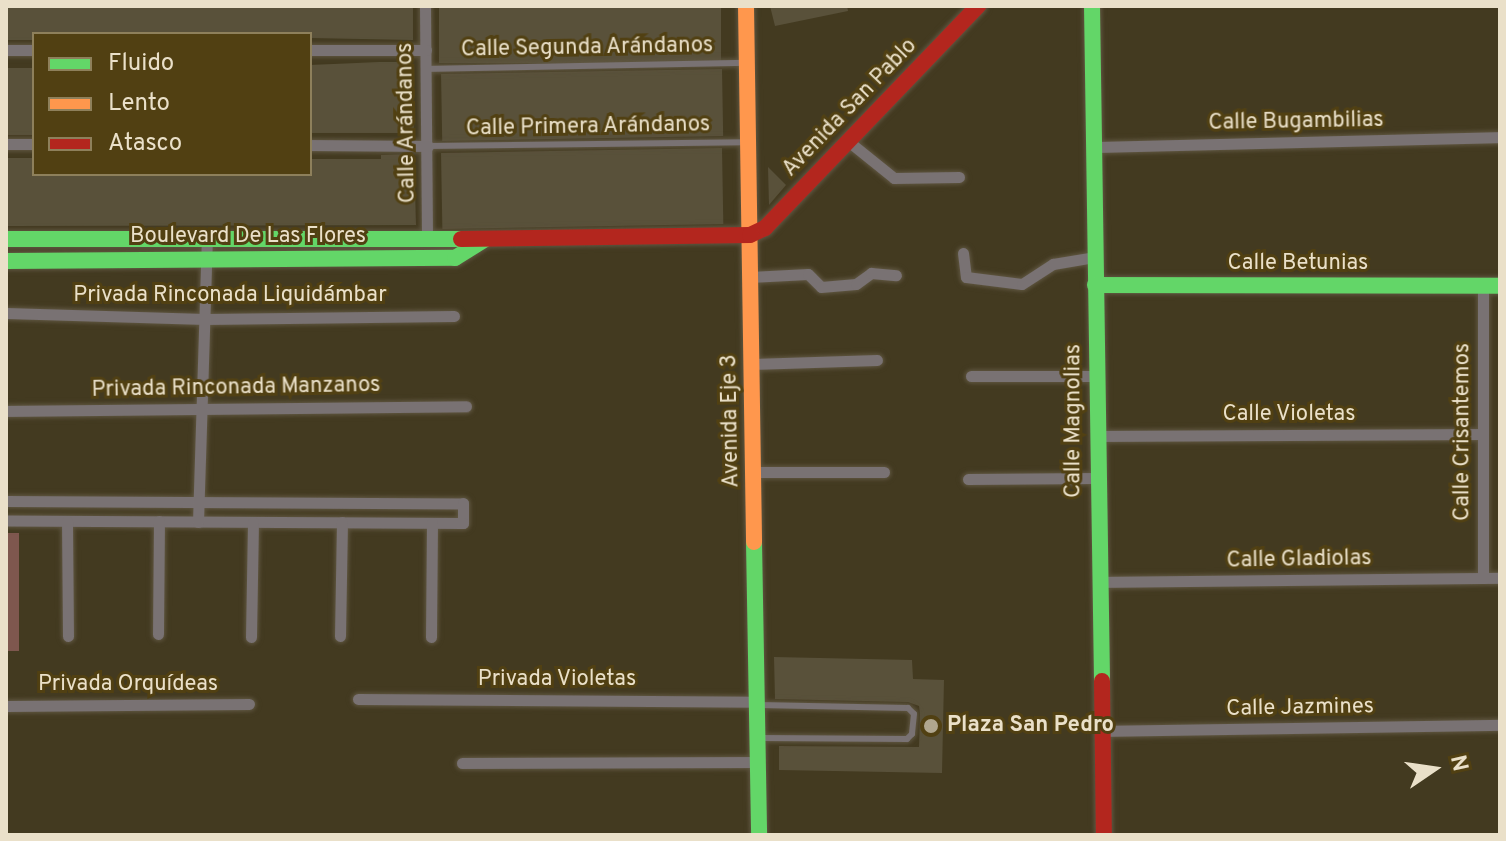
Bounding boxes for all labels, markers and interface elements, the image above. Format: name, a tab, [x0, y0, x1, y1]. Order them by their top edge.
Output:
legend	[32, 32, 312, 176]
street label: Calle Segunda Arándanos	[460, 33, 714, 63]
street label: Avenida San Pablo	[777, 33, 923, 183]
street label: Calle Arándanos	[392, 42, 422, 204]
text: Fluido	[108, 49, 174, 79]
text: Lento	[108, 89, 170, 119]
street label: Calle Bugambilias	[1208, 107, 1384, 137]
street label: Calle Primera Arándanos	[465, 112, 711, 142]
text: Atasco	[108, 129, 182, 159]
street label: Boulevard De Las Flores	[130, 224, 366, 250]
street label: Calle Betunias	[1228, 251, 1368, 277]
street label: Privada Rinconada Liquidámbar	[73, 283, 387, 309]
street label: Calle Crisantemos	[1450, 343, 1476, 521]
street label: Calle Magnolias	[1061, 344, 1087, 498]
street label: Avenida Eje 3	[717, 354, 745, 488]
street label: Privada Rinconada Manzanos	[91, 372, 381, 404]
street label: Calle Violetas	[1222, 402, 1356, 428]
street label: Calle Gladiolas	[1226, 546, 1372, 574]
street label: Privada Violetas	[477, 667, 637, 693]
street label: Privada Orquídeas	[38, 672, 218, 698]
street label: Calle Jazmines	[1226, 694, 1374, 722]
place label: Plaza San Pedro	[947, 713, 1114, 739]
marker: Plaza San Pedro	[922, 717, 940, 735]
north arrow	[1394, 729, 1474, 809]
text: N	[1443, 753, 1473, 774]

